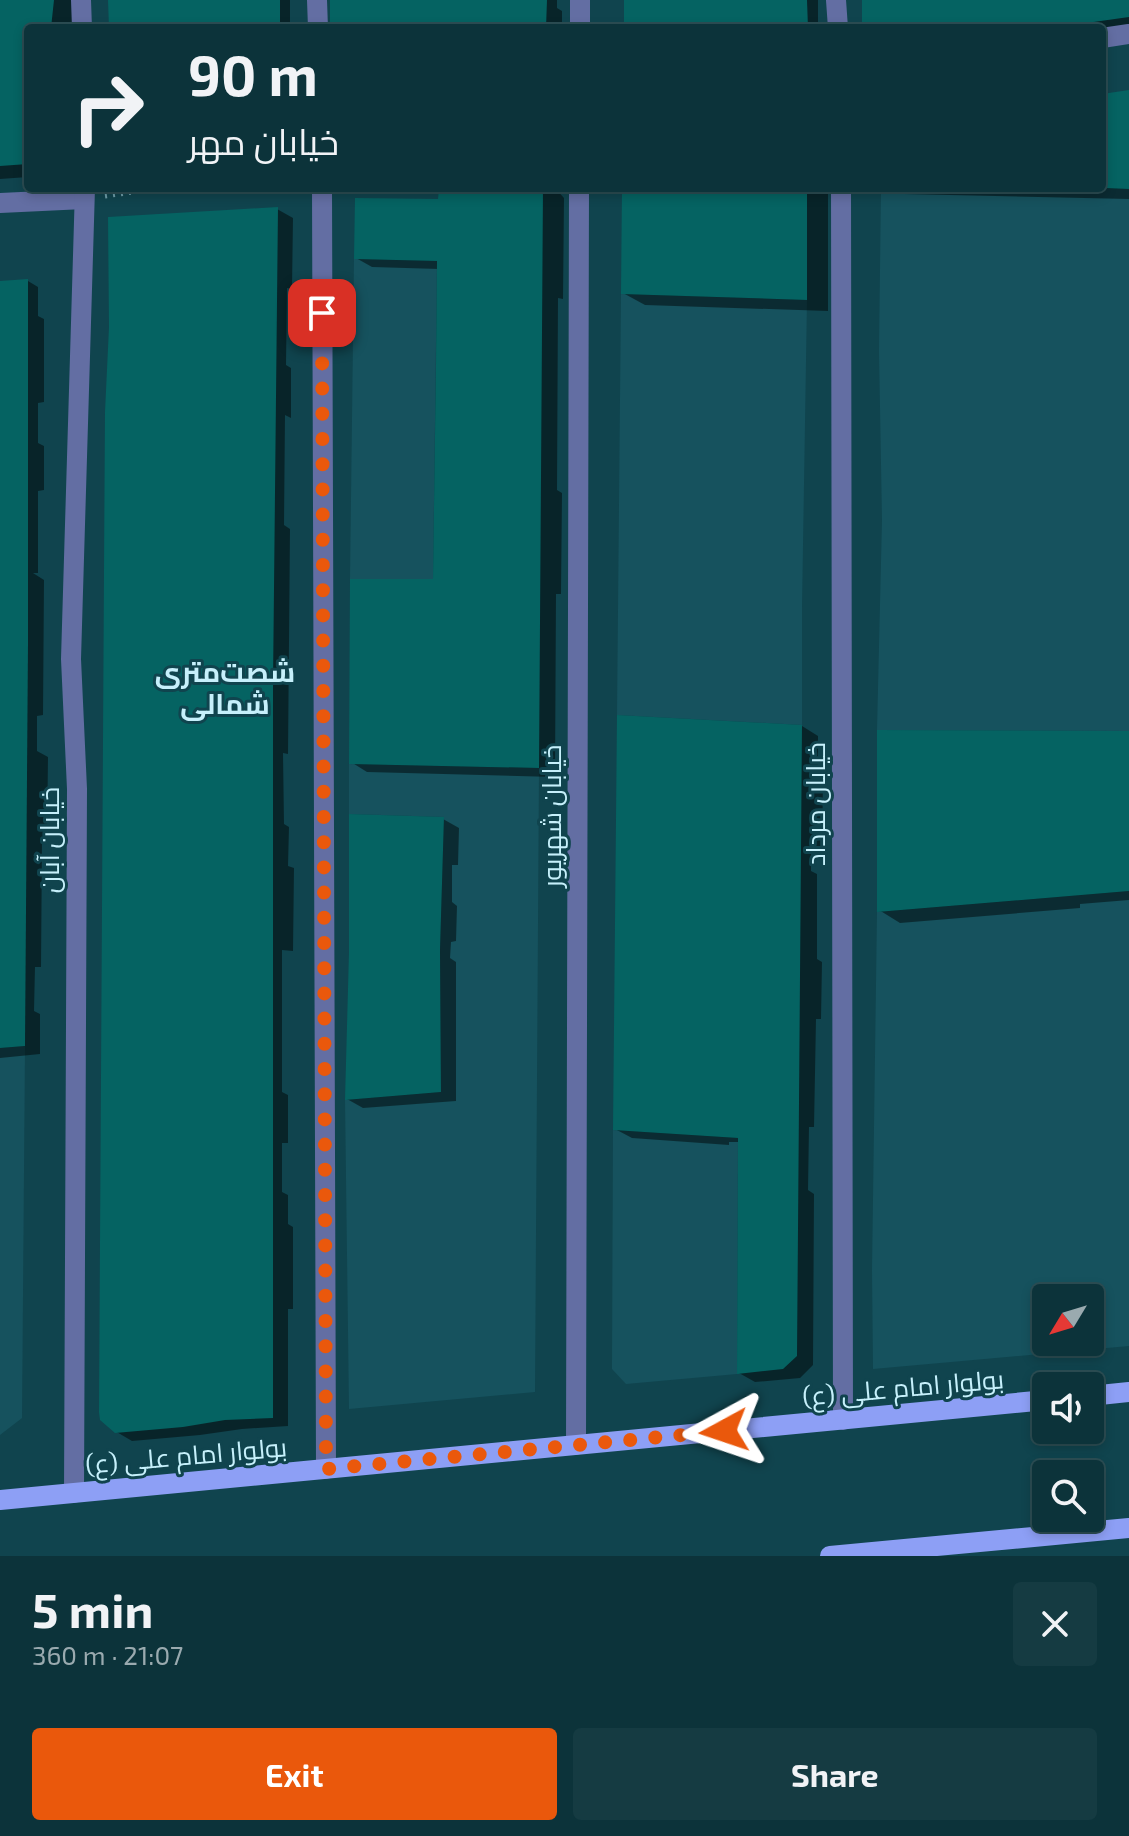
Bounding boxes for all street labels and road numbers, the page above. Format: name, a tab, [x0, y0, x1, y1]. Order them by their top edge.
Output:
street label: خیابان مرداد	[799, 742, 831, 866]
street label: خیابان شهریور	[535, 745, 568, 889]
street label: خیابان آبان	[33, 787, 65, 893]
street label: بولوار امام علی (ع)	[801, 1362, 1005, 1415]
street label: بولوار امام علی (ع)	[84, 1430, 288, 1483]

